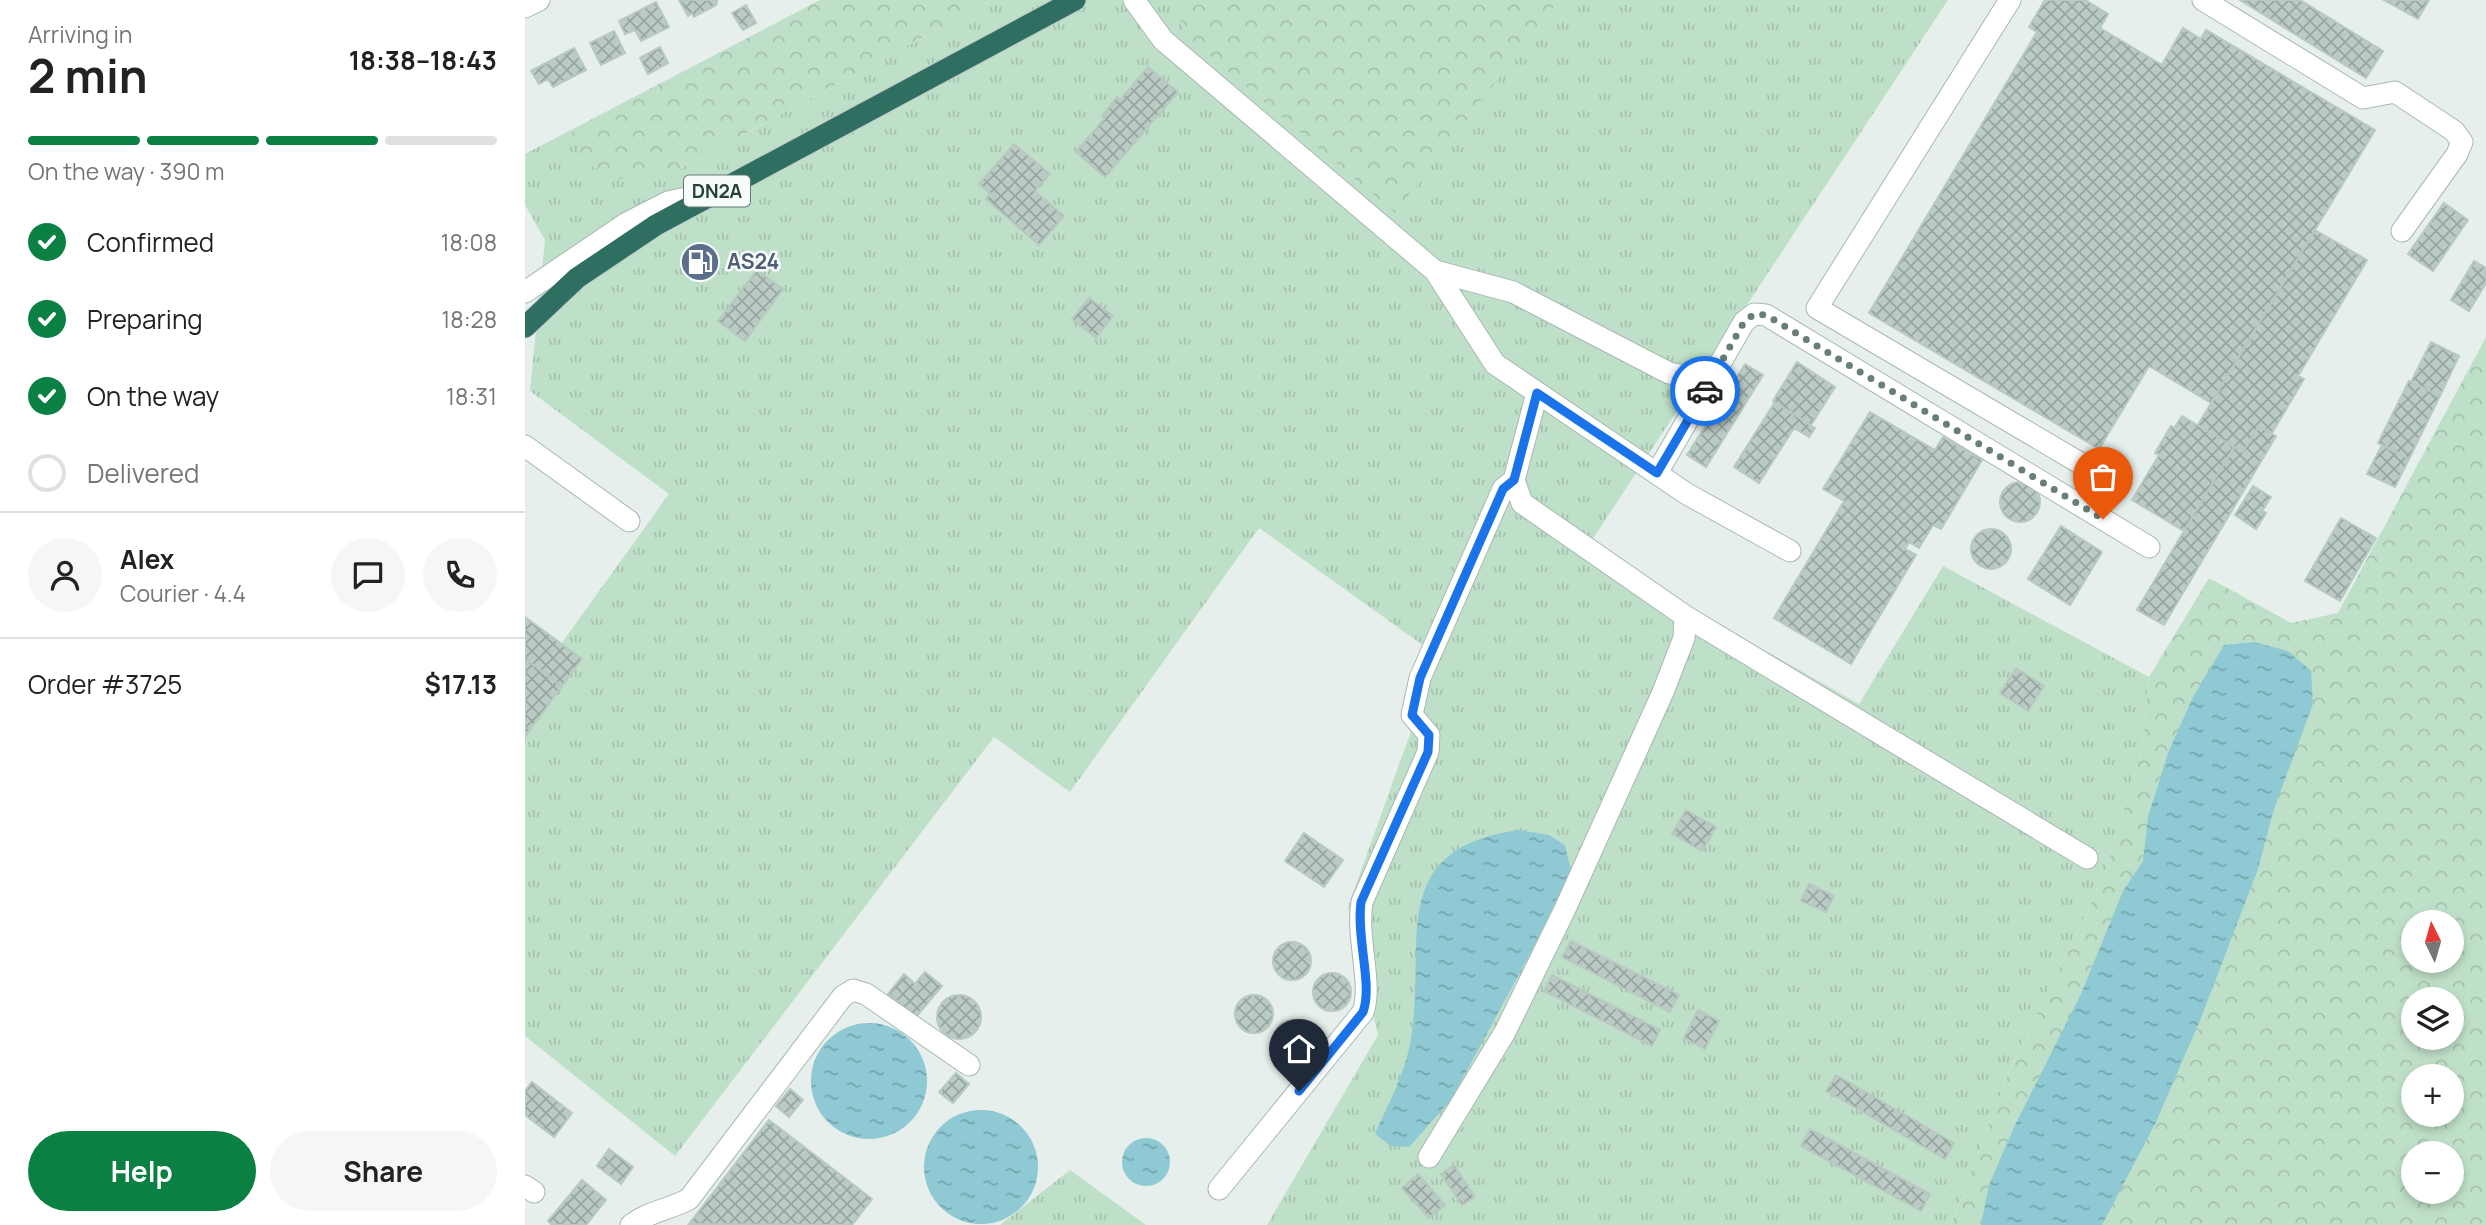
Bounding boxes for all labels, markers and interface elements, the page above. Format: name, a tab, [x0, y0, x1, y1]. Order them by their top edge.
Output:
text: Arriving in	[28, 18, 133, 50]
text: 18:38–18:43	[349, 42, 497, 78]
text: 2 min	[28, 44, 148, 107]
text: On the way · 390 m	[28, 155, 225, 187]
road number: DN2A	[684, 176, 750, 206]
icon: check	[28, 223, 66, 261]
text: Confirmed	[87, 224, 214, 260]
text: 18:08	[440, 226, 497, 258]
fuel station icon: AS24	[679, 241, 721, 283]
place label: AS24	[727, 247, 779, 275]
icon: check	[28, 300, 66, 338]
text: Preparing	[87, 301, 203, 337]
text: 18:28	[441, 303, 497, 335]
courier	[1670, 356, 1740, 426]
icon: car	[1686, 372, 1724, 410]
icon: check	[28, 377, 66, 415]
text: On the way	[87, 378, 219, 414]
text: 18:31	[446, 380, 497, 412]
pin	[2073, 447, 2133, 519]
text: Delivered	[87, 455, 199, 491]
icon: bag	[2084, 458, 2122, 496]
button: person	[28, 538, 102, 612]
button: chat	[331, 538, 405, 612]
button: phone	[423, 538, 497, 612]
text: Alex	[120, 541, 174, 577]
text: Courier · 4.4	[120, 577, 246, 609]
text: Order #3725	[28, 666, 182, 702]
text: $17.13	[425, 666, 497, 702]
north arrow	[2401, 910, 2464, 973]
map controls	[2401, 910, 2464, 1204]
button: layers	[2401, 987, 2464, 1050]
pin	[1269, 1019, 1329, 1091]
icon: home	[1280, 1030, 1318, 1068]
button: +	[2401, 1064, 2464, 1127]
button: Help	[28, 1131, 256, 1211]
button: Share	[270, 1131, 497, 1211]
button: −	[2401, 1141, 2464, 1204]

